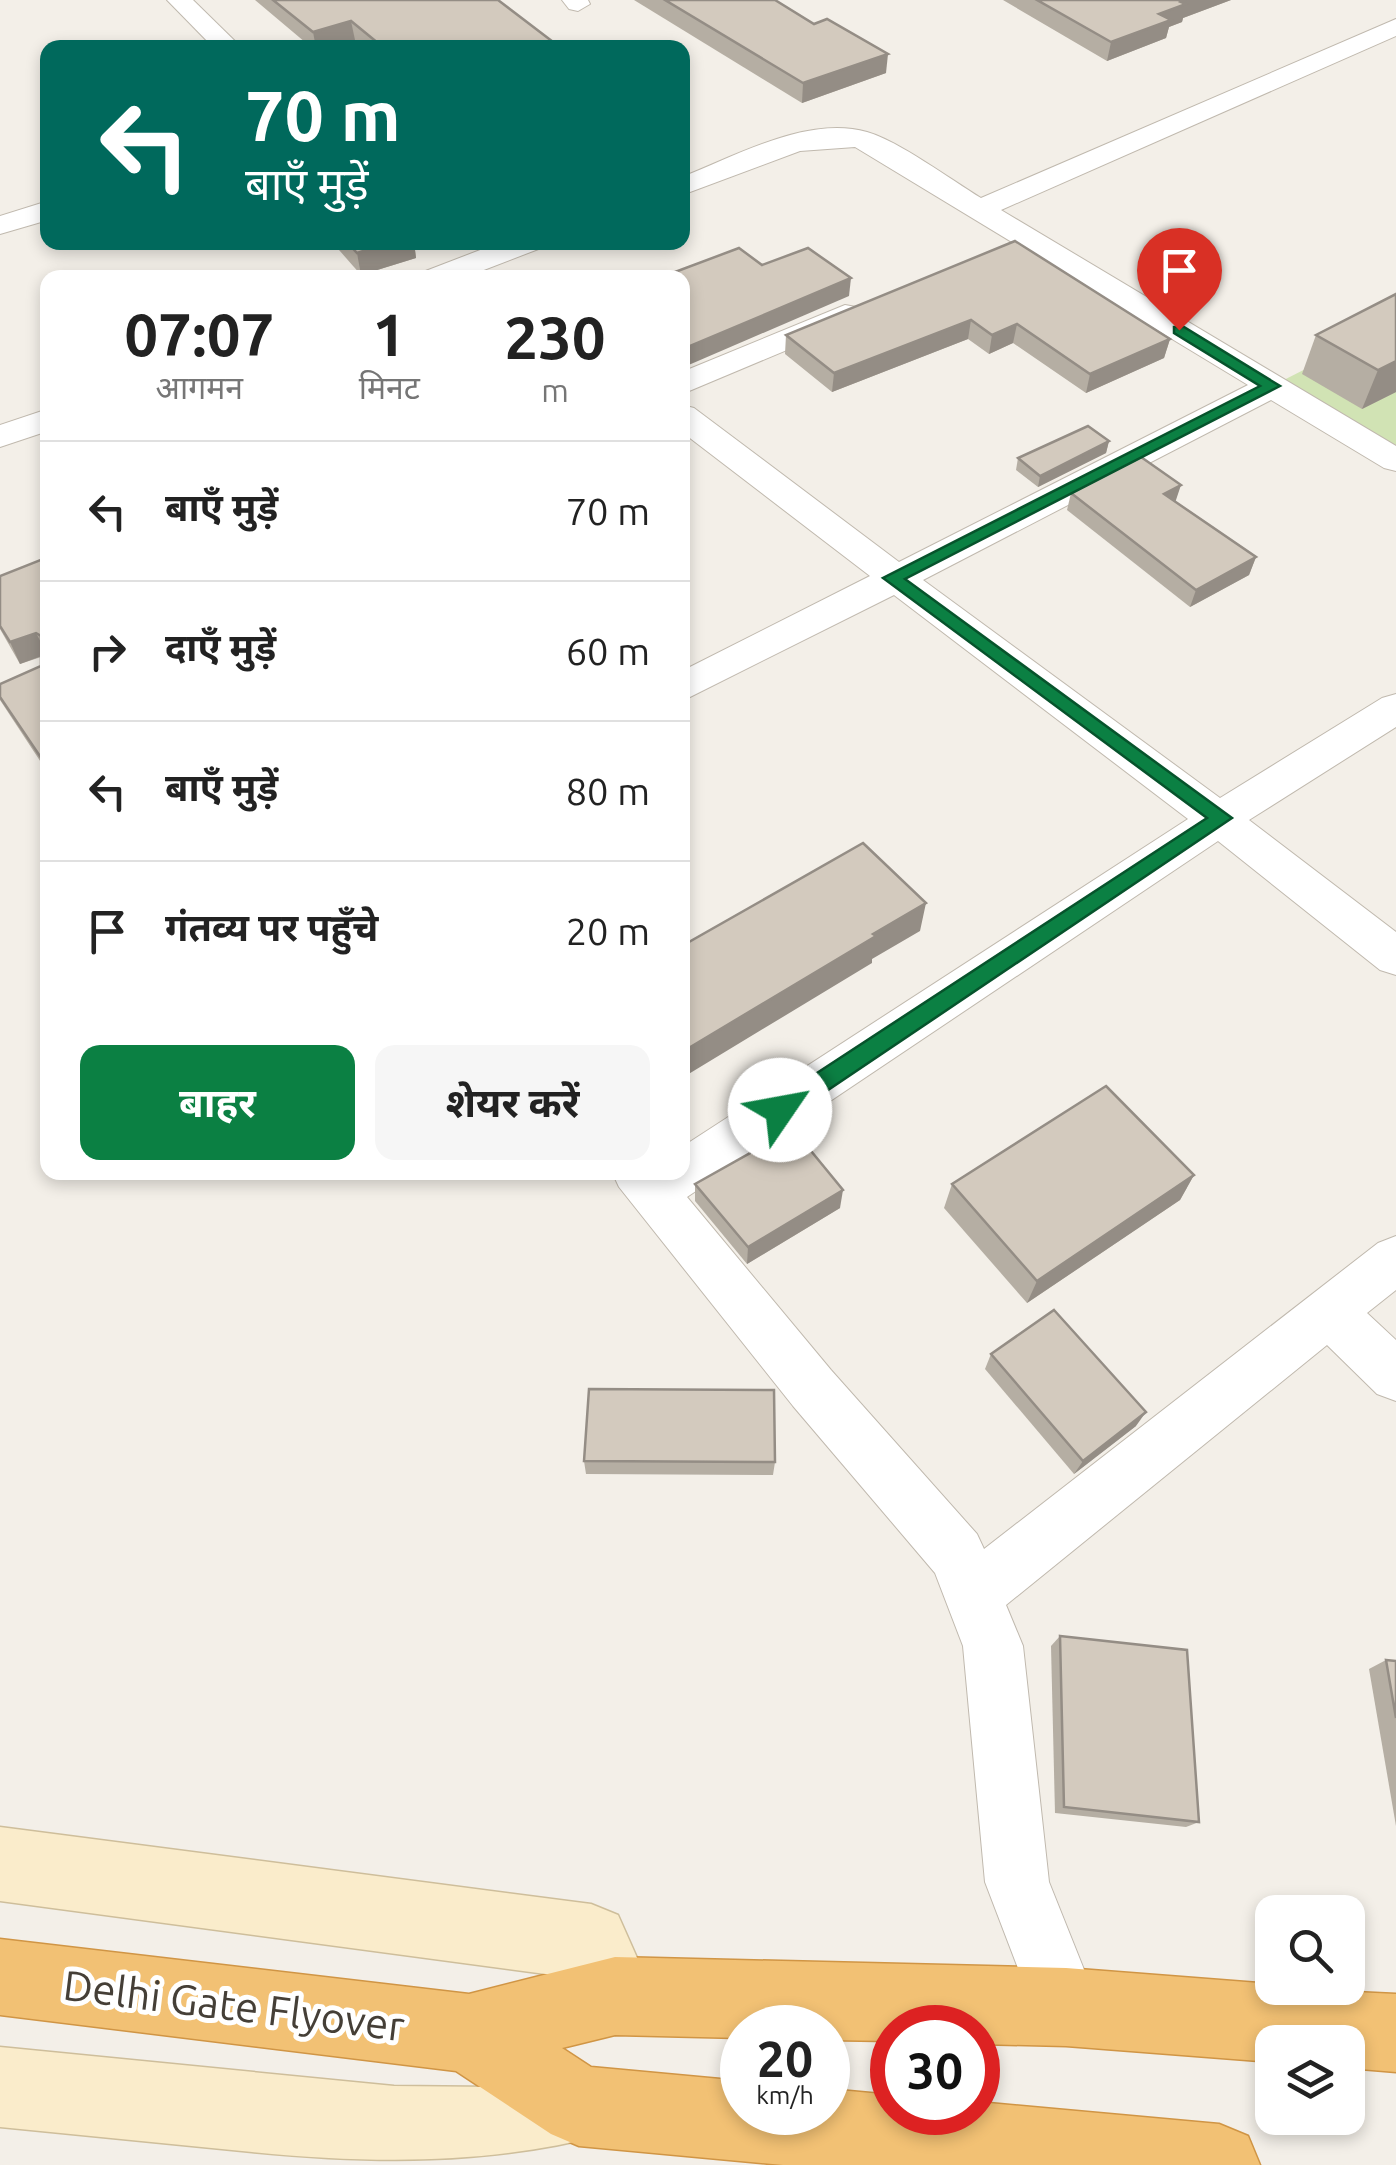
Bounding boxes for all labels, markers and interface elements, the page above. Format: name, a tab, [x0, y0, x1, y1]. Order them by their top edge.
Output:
text: 70 m	[245, 76, 401, 154]
icon: left	[80, 80, 210, 210]
text: बाएँ मुड़ें	[245, 158, 369, 209]
pin	[1137, 228, 1222, 331]
icon: arrive	[1152, 243, 1207, 298]
text: 07:07	[124, 300, 274, 367]
text: 1	[372, 300, 406, 367]
text: 230	[504, 303, 606, 370]
text: आगमन	[156, 369, 243, 405]
text: मिनट	[359, 369, 420, 405]
text: m	[541, 372, 569, 408]
icon: left	[80, 484, 135, 539]
text: बाएँ मुड़ें	[165, 486, 278, 528]
text: 70 m	[566, 490, 650, 532]
icon: right	[80, 624, 135, 679]
text: दाएँ मुड़ें	[165, 626, 276, 668]
text: 60 m	[566, 630, 650, 672]
icon: left	[80, 764, 135, 819]
text: बाएँ मुड़ें	[165, 766, 278, 808]
text: 80 m	[566, 770, 650, 812]
icon: arrive	[80, 904, 135, 959]
text: गंतव्य पर पहुँचे	[165, 906, 378, 948]
text: 20 m	[566, 910, 650, 952]
button: बाहर	[80, 1045, 355, 1160]
button: शेयर करें	[375, 1045, 650, 1160]
position arrow	[728, 1058, 832, 1162]
map controls	[1255, 1895, 1365, 2135]
button: search	[1255, 1895, 1365, 2005]
street label: Delhi Gate Flyover	[61, 1961, 407, 2049]
speed limit sign: 30	[870, 2005, 1000, 2135]
button: layers	[1255, 2025, 1365, 2135]
text: 20	[757, 2030, 813, 2086]
text: km/h	[756, 2081, 814, 2109]

